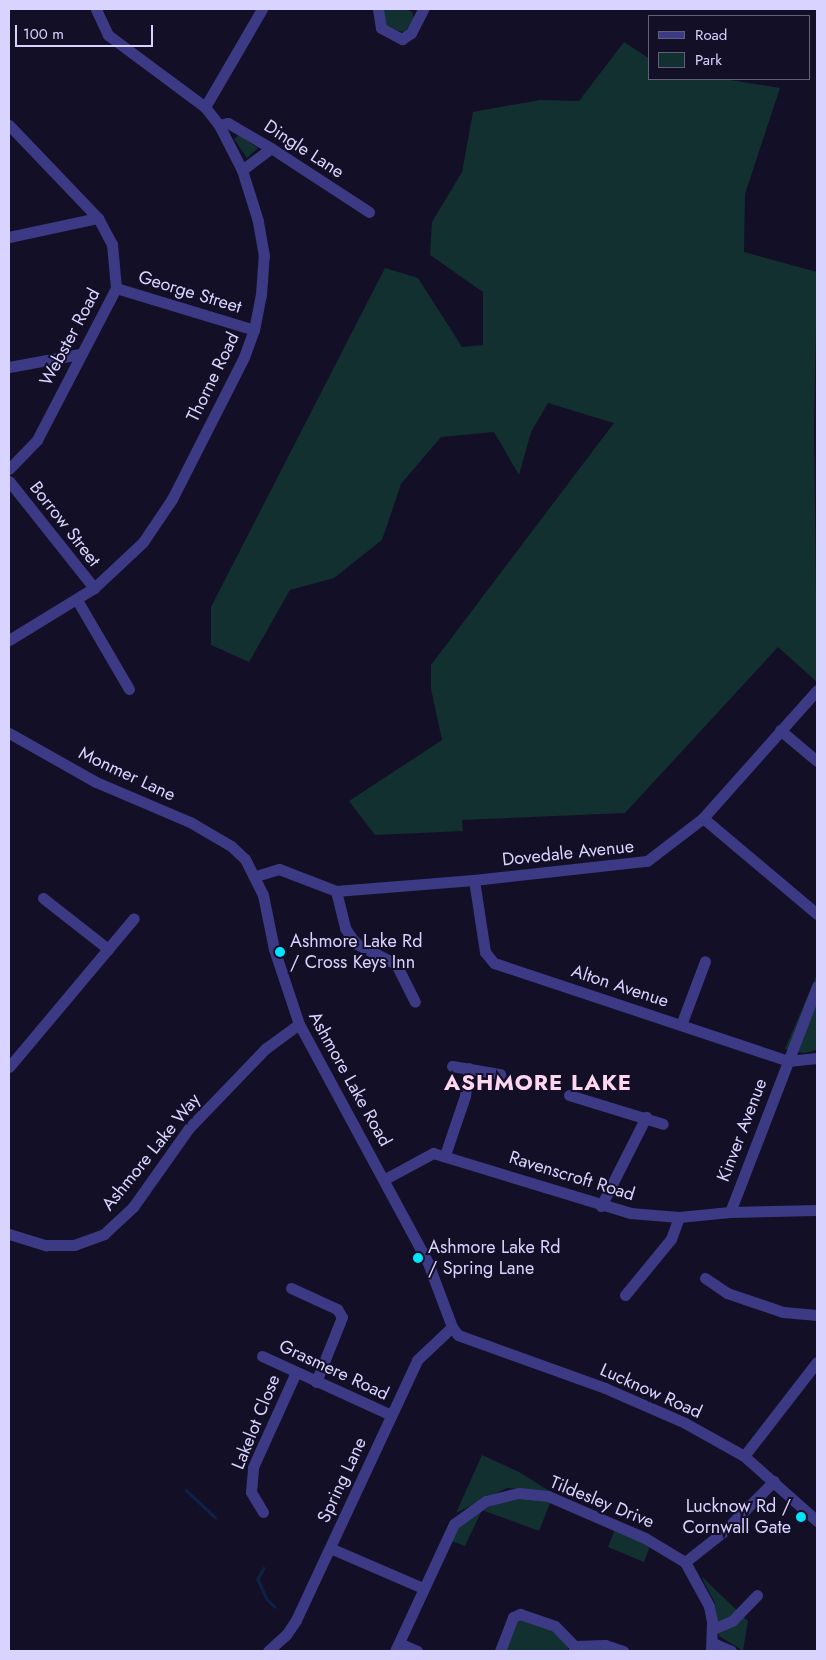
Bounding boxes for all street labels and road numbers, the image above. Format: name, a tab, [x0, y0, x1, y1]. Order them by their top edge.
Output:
street label: Dingle Lane	[260, 115, 348, 183]
street label: George Street	[136, 266, 244, 318]
street label: Webster Road	[35, 285, 105, 389]
street label: Thorne Road	[182, 329, 244, 425]
street label: Borrow Street	[25, 477, 105, 571]
street label: Monmer Lane	[75, 742, 179, 806]
street label: Dovedale Avenue	[501, 835, 635, 871]
street label: Alton Avenue	[569, 960, 671, 1012]
street label: Ashmore Lake Road	[304, 1008, 396, 1150]
street label: Kinver Avenue	[712, 1075, 772, 1185]
street label: Ashmore Lake Way	[97, 1089, 205, 1215]
street label: Ravenscroft Road	[507, 1147, 637, 1205]
street label: Grasmere Road	[276, 1335, 392, 1405]
street label: Lucknow Road	[597, 1359, 705, 1423]
street label: Lakelot Close	[227, 1372, 285, 1472]
street label: Spring Lane	[313, 1434, 371, 1526]
street label: Tildesley Drive	[547, 1471, 657, 1533]

